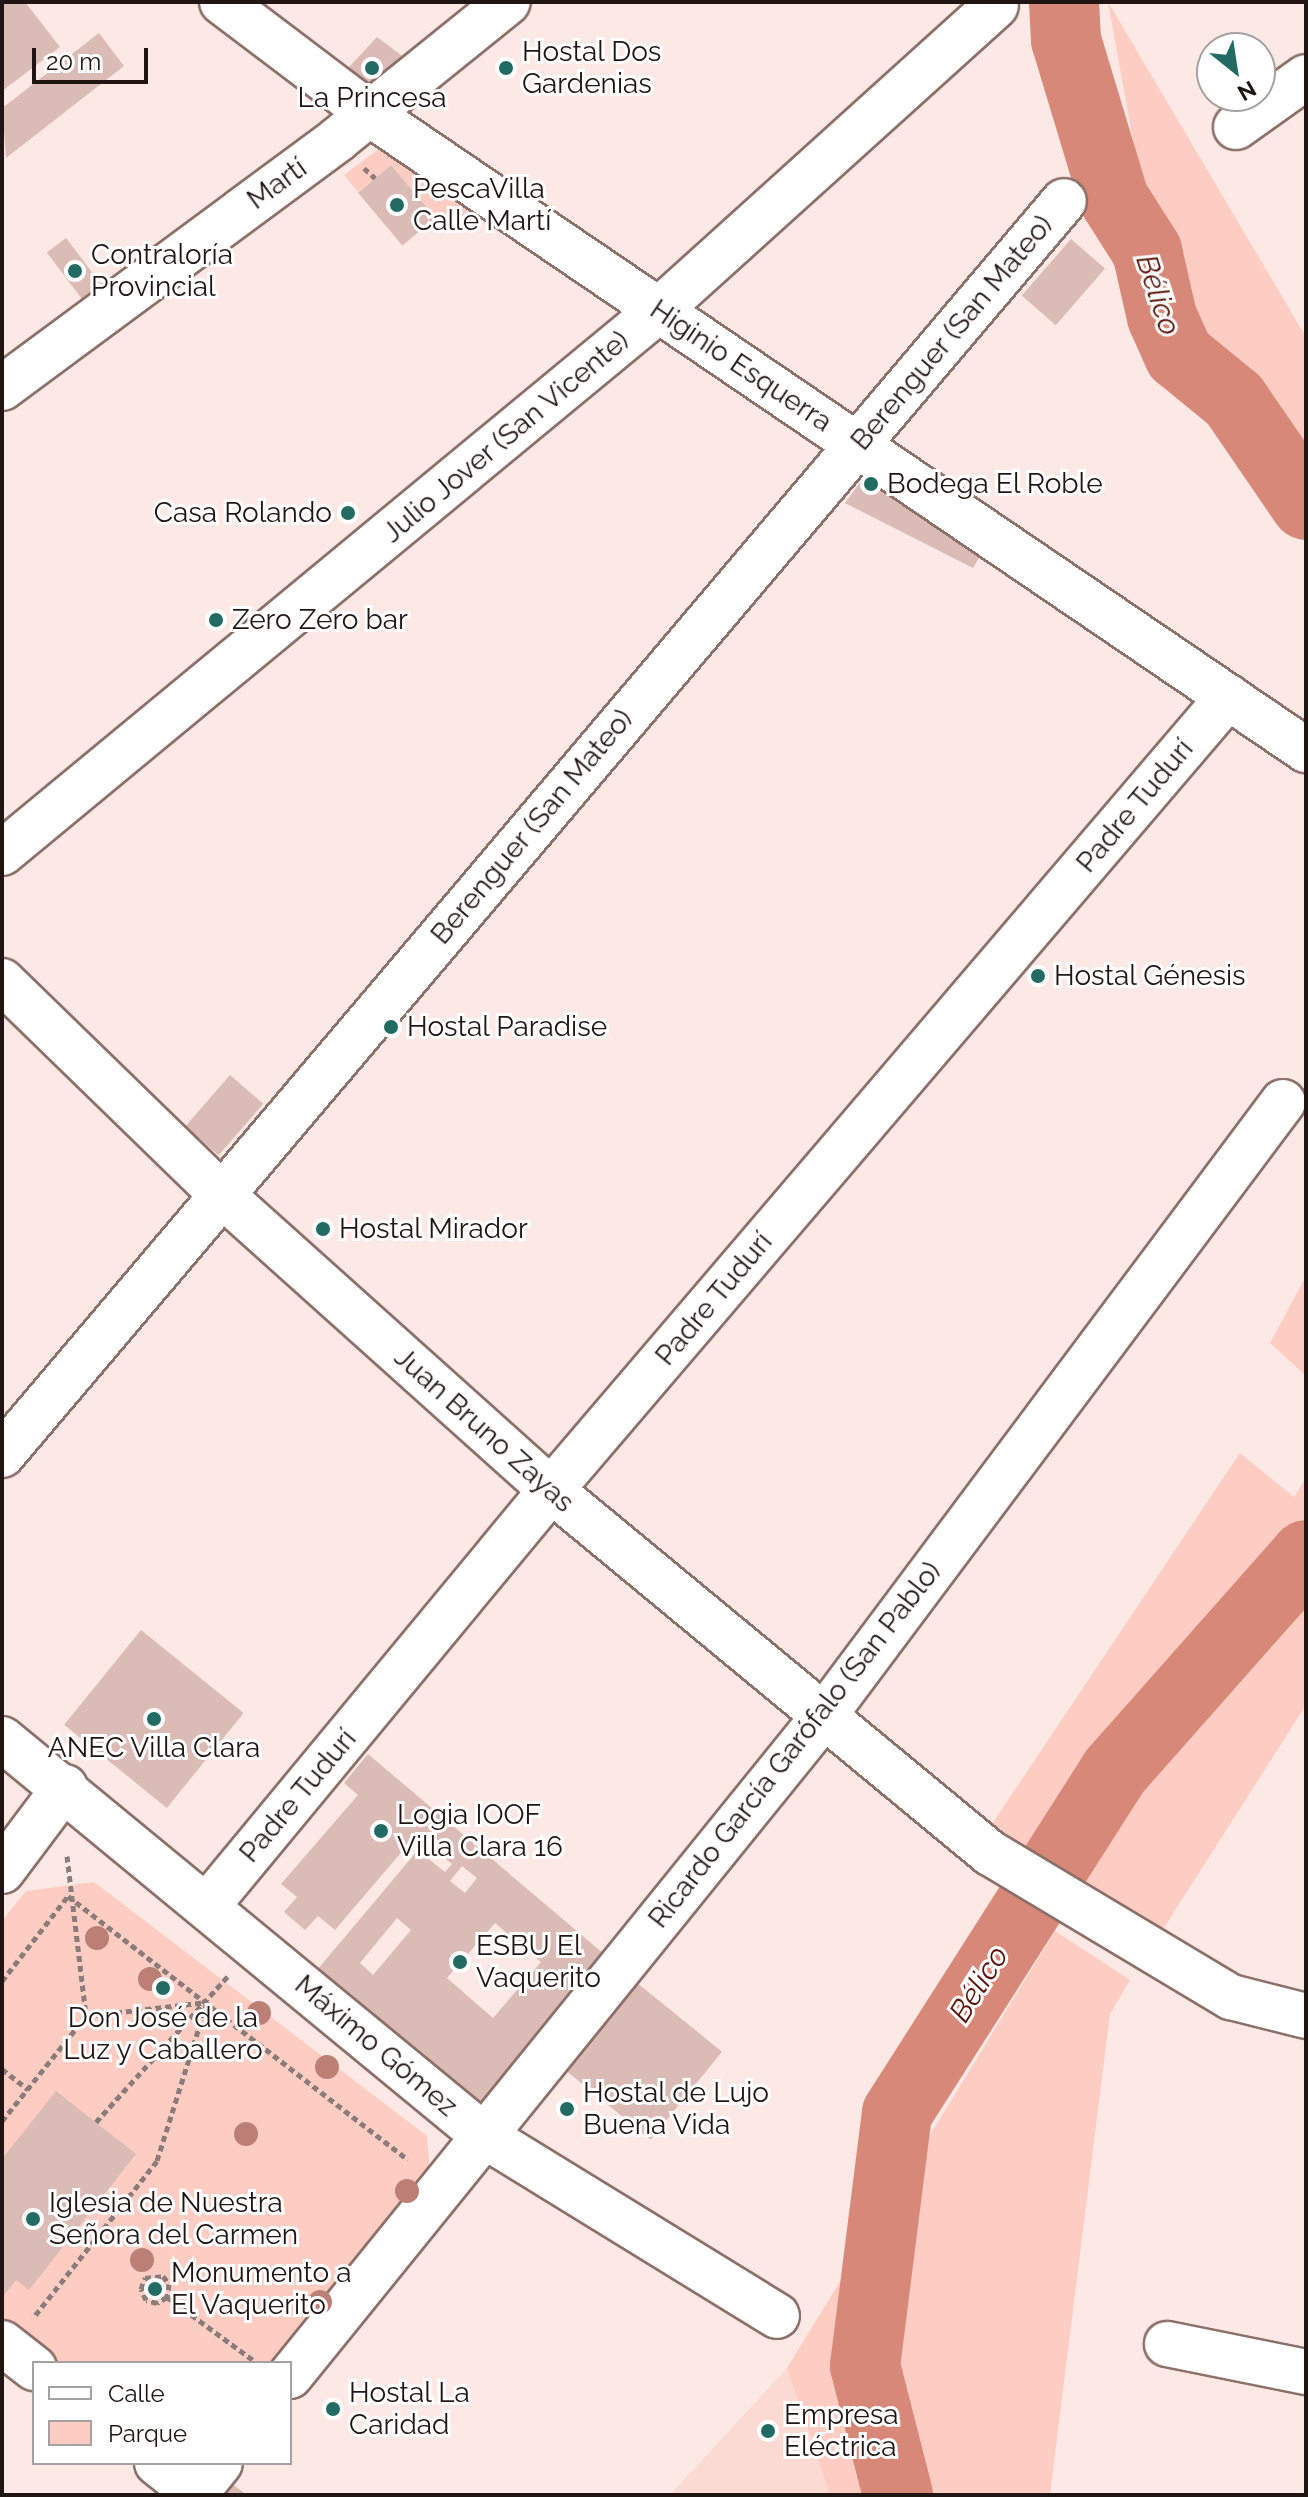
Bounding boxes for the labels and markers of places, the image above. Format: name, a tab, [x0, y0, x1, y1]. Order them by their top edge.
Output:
place label: Hostal Dos Gardenias	[522, 35, 662, 101]
marker: La Princesa	[363, 59, 381, 77]
marker: Hostal Dos Gardenias	[497, 59, 515, 77]
place label: La Princesa	[298, 81, 446, 115]
place label: PescaVilla Calle Martí	[413, 172, 551, 238]
marker: PescaVilla Calle Martí	[388, 196, 406, 214]
place label: Contraloría Provincial	[91, 238, 233, 304]
marker: Contraloría Provincial	[66, 262, 84, 280]
place label: Bodega El Roble	[887, 467, 1103, 501]
marker: Bodega El Roble	[862, 475, 880, 493]
place label: Casa Rolando	[154, 496, 332, 530]
marker: Casa Rolando	[339, 504, 357, 522]
place label: Zero Zero bar	[232, 603, 408, 637]
marker: Zero Zero bar	[207, 611, 225, 629]
place label: Hostal Génesis	[1054, 959, 1246, 993]
marker: Hostal Génesis	[1029, 967, 1047, 985]
place label: Hostal Paradise	[407, 1010, 608, 1044]
marker: Hostal Paradise	[382, 1018, 400, 1036]
place label: Hostal Mirador	[339, 1212, 529, 1246]
marker: Hostal Mirador	[314, 1220, 332, 1238]
marker: ANEC Villa Clara	[145, 1710, 163, 1728]
place label: ANEC Villa Clara	[47, 1731, 261, 1765]
place label: Logia IOOF Villa Clara 16	[397, 1798, 563, 1864]
marker: Logia IOOF Villa Clara 16	[372, 1822, 390, 1840]
place label: ESBU El Vaquerito	[476, 1929, 601, 1995]
marker: ESBU El Vaquerito	[451, 1953, 469, 1971]
marker: Don José de la Luz y Caballero	[154, 1979, 172, 1997]
place label: Don José de la Luz y Caballero	[63, 2001, 263, 2067]
place label: Hostal de Lujo Buena Vida	[583, 2076, 770, 2142]
marker: Hostal de Lujo Buena Vida	[558, 2100, 576, 2118]
place label: Iglesia de Nuestra Señora del Carmen	[49, 2186, 299, 2252]
marker: Iglesia de Nuestra Señora del Carmen	[24, 2210, 42, 2228]
place label: Monumento a El Vaquerito	[171, 2256, 351, 2322]
marker: Monumento a El Vaquerito	[146, 2280, 164, 2298]
place label: Hostal La Caridad	[349, 2376, 471, 2442]
place label: Empresa Eléctrica	[784, 2398, 899, 2464]
marker: Hostal La Caridad	[324, 2400, 342, 2418]
marker: Empresa Eléctrica	[759, 2422, 777, 2440]

